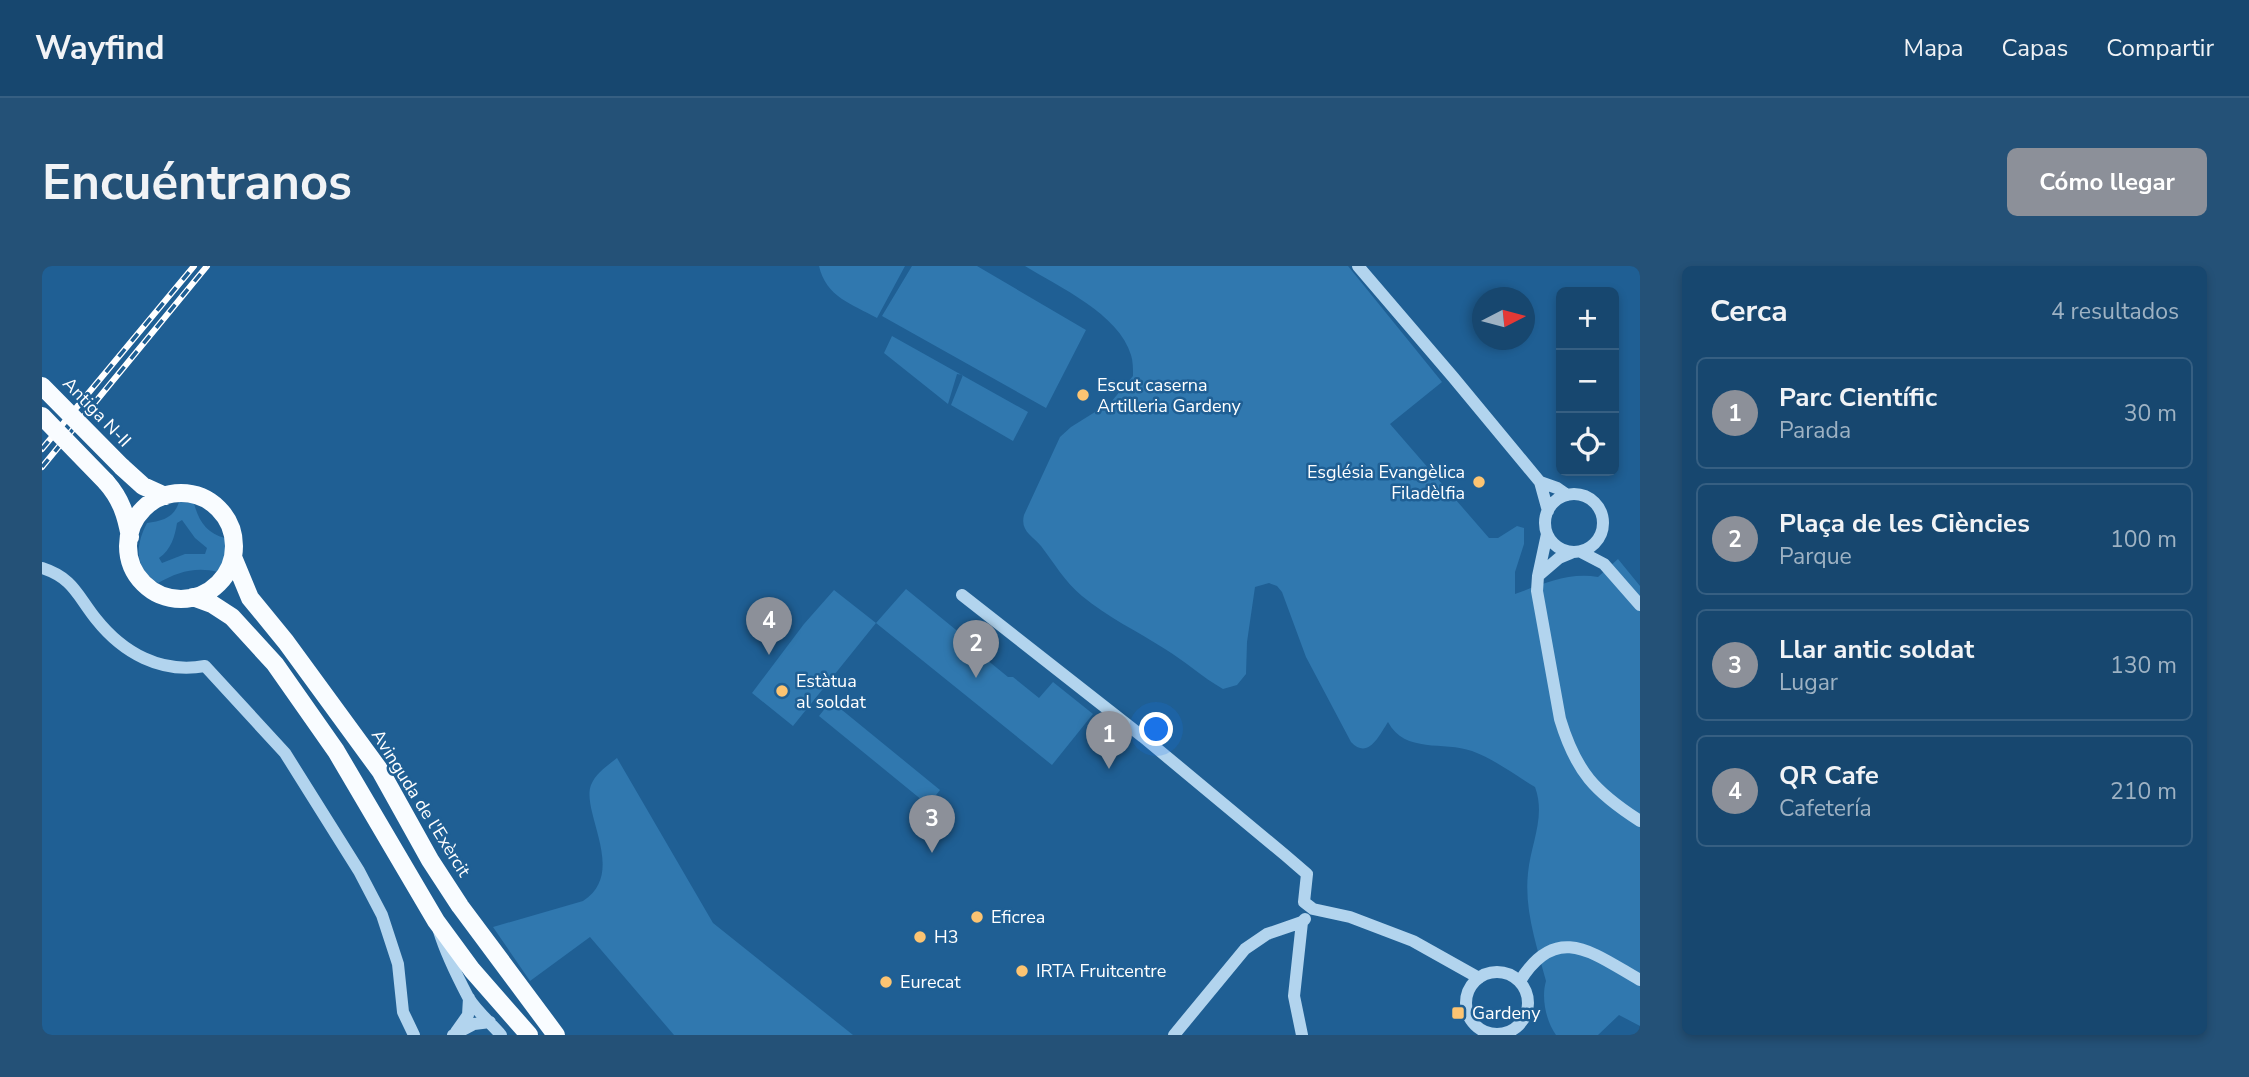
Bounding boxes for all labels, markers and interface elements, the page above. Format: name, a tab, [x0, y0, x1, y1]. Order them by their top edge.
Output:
text: Wayfind	[35, 26, 165, 71]
text: Mapa	[1904, 32, 1964, 64]
text: Capas	[2002, 32, 2068, 64]
text: Compartir	[2106, 32, 2214, 64]
button: Cómo llegar	[2007, 148, 2207, 216]
text: Encuéntranos	[42, 149, 352, 216]
north arrow	[1472, 287, 1535, 350]
map controls	[1556, 287, 1619, 476]
button: +	[1556, 287, 1619, 350]
text: Cerca	[1710, 291, 1788, 332]
text: 4 resultados	[2051, 296, 2179, 327]
button: −	[1556, 350, 1619, 413]
street label: Antiga N-II	[58, 372, 136, 452]
place label: Escut caserna Artilleria Gardeny	[1097, 373, 1242, 418]
text: Parc Científic	[1779, 380, 1937, 415]
marker: Escut caserna Artilleria Gardeny	[1075, 387, 1091, 403]
text: 1	[1728, 398, 1742, 429]
text: 30 m	[2124, 398, 2177, 429]
button: locate	[1556, 413, 1619, 476]
text: Parada	[1779, 415, 1851, 446]
place label: Església Evangèlica Filadèlfia	[1307, 460, 1465, 505]
marker: Església Evangèlica Filadèlfia	[1471, 474, 1487, 490]
text: Plaça de les Ciències	[1779, 506, 2030, 541]
text: 2	[1728, 524, 1742, 555]
text: 100 m	[2110, 524, 2177, 555]
text: Parque	[1779, 541, 1852, 572]
pin: 4	[746, 597, 792, 655]
pin: 2	[953, 620, 999, 678]
text: Llar antic soldat	[1779, 632, 1974, 667]
text: 3	[1728, 650, 1742, 681]
text: 130 m	[2110, 650, 2177, 681]
text: Lugar	[1779, 667, 1838, 698]
place label: Estàtua al soldat	[796, 669, 866, 714]
marker: Estàtua al soldat	[774, 683, 790, 699]
pin: 1	[1086, 711, 1132, 769]
your location	[1139, 712, 1173, 746]
street label: Avinguda de l'Exèrcit	[366, 725, 476, 882]
text: QR Cafe	[1779, 758, 1879, 793]
text: 4	[1728, 776, 1742, 807]
text: 210 m	[2110, 776, 2177, 807]
text: Cafetería	[1779, 793, 1872, 824]
pin: 3	[909, 795, 955, 853]
place label: Eficrea	[991, 905, 1045, 929]
marker: Eficrea	[969, 909, 985, 925]
place label: H3	[934, 925, 959, 949]
marker: H3	[912, 929, 928, 945]
place label: IRTA Fruitcentre	[1036, 959, 1166, 983]
marker: IRTA Fruitcentre	[1014, 963, 1030, 979]
place label: Eurecat	[900, 970, 961, 994]
marker: Eurecat	[878, 974, 894, 990]
place label: Gardeny	[1472, 1001, 1541, 1025]
marker: Gardeny	[1450, 1005, 1466, 1021]

